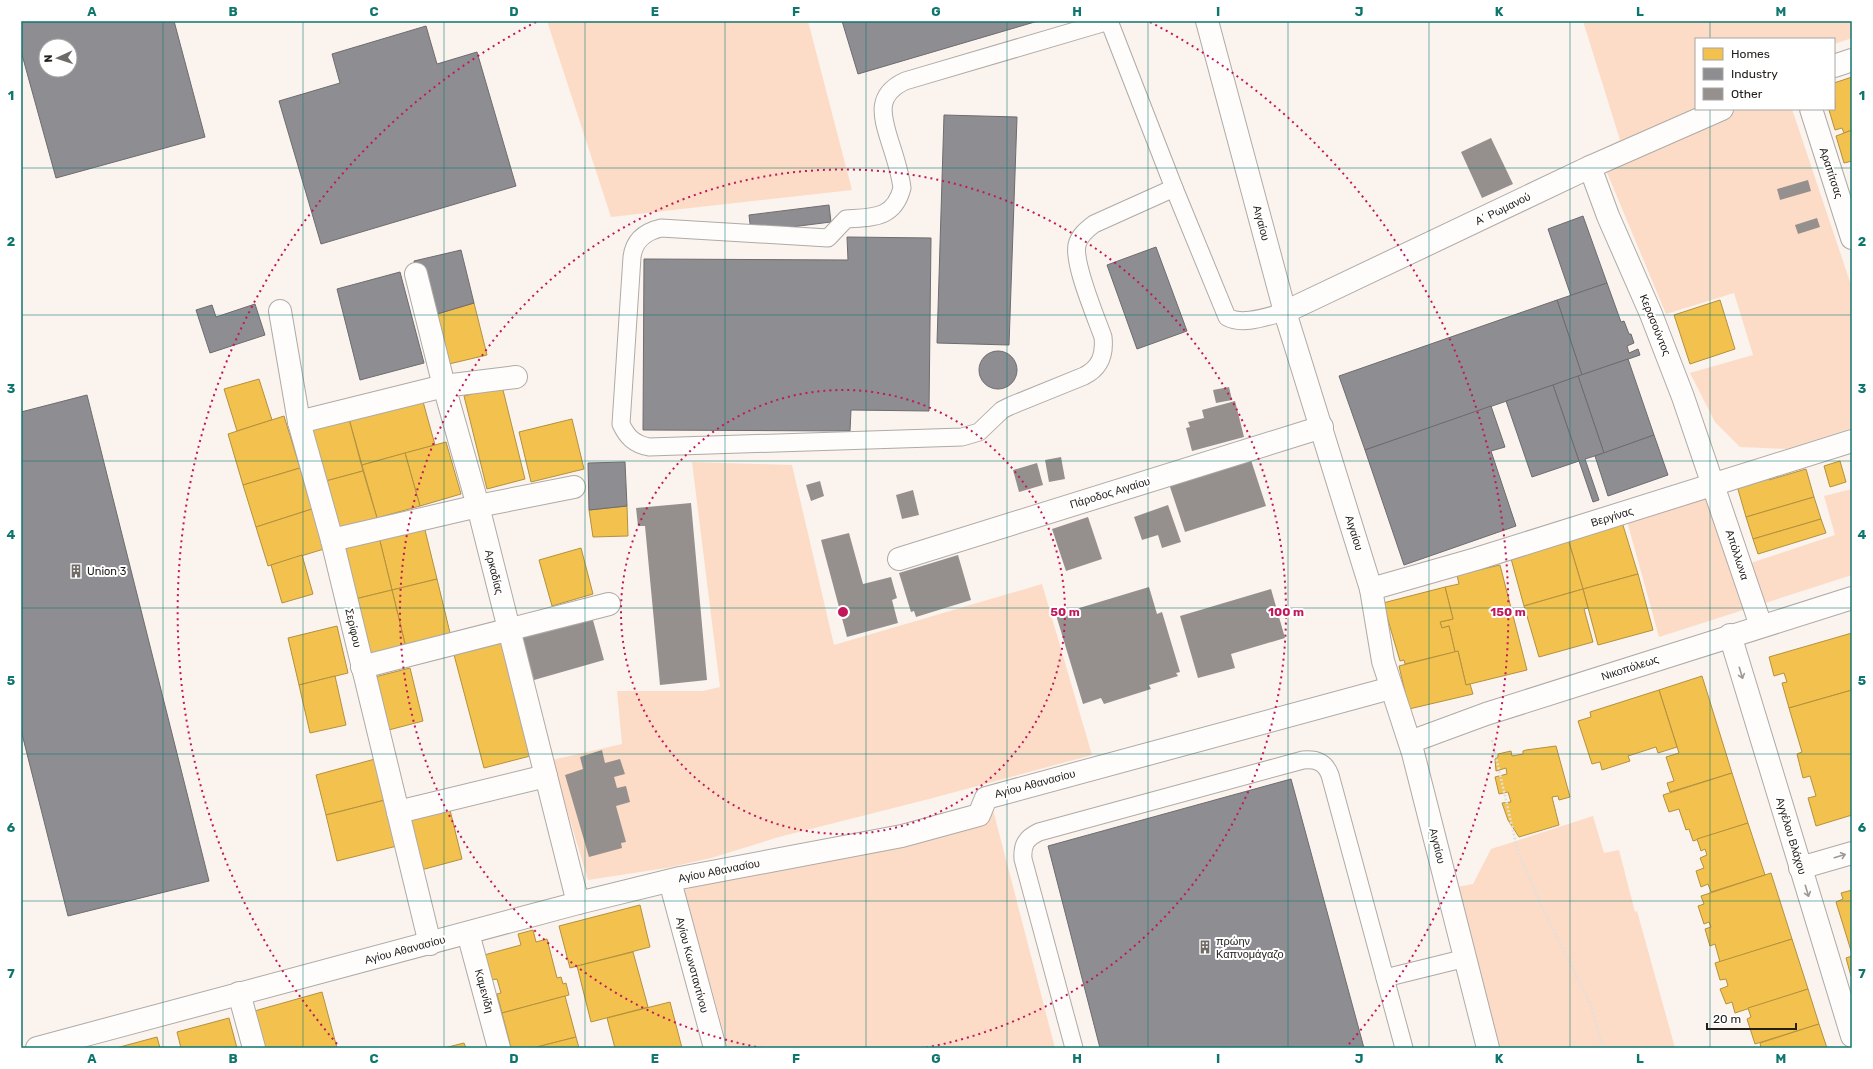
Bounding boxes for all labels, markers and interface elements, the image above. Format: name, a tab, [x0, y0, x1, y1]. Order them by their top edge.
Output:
text: A	[87, 4, 97, 19]
text: B	[228, 4, 238, 19]
text: C	[369, 4, 379, 19]
text: D	[509, 4, 519, 19]
text: E	[651, 4, 659, 19]
text: F	[792, 4, 800, 19]
text: G	[931, 4, 941, 19]
text: H	[1072, 4, 1082, 19]
text: I	[1216, 4, 1220, 19]
text: J	[1355, 4, 1363, 19]
text: K	[1495, 4, 1504, 19]
text: L	[1636, 4, 1644, 19]
text: M	[1776, 4, 1786, 19]
north arrow	[38, 38, 78, 78]
legend	[1695, 38, 1835, 110]
text: Homes	[1731, 47, 1770, 61]
text: N	[42, 54, 55, 63]
text: Industry	[1731, 67, 1778, 81]
text: Other	[1731, 87, 1763, 101]
text: 1	[8, 88, 14, 103]
text: 1	[1859, 88, 1865, 103]
street label: Αραπίτσας	[1817, 146, 1845, 200]
street label: Α΄ Ρωμανού	[1473, 190, 1533, 228]
street label: Αιγαίου	[1250, 204, 1272, 242]
text: 2	[7, 234, 15, 249]
text: 2	[1858, 234, 1866, 249]
street label: Κερασούντος	[1637, 292, 1673, 358]
text: 3	[7, 381, 16, 396]
text: 3	[1858, 381, 1867, 396]
street label: Πάροδος Αιγαίου	[1068, 475, 1152, 511]
street label: Βεργίνας	[1589, 504, 1635, 530]
street label: Αιγαίου	[1342, 514, 1366, 552]
text: 4	[7, 527, 16, 542]
text: 4	[1858, 527, 1867, 542]
street label: Απόλλωνα	[1723, 528, 1751, 582]
street label: Αρκαδίας	[482, 548, 506, 596]
building icon: Union 3	[68, 563, 84, 579]
place label: Union 3	[87, 565, 127, 578]
centre of rings	[836, 605, 850, 619]
text: 50 m	[1050, 605, 1080, 619]
text: 100 m	[1268, 605, 1304, 619]
text: 150 m	[1490, 605, 1526, 619]
street label: Σερίφου	[342, 607, 364, 649]
street label: Νικοπόλεως	[1600, 653, 1660, 683]
one-way arrow	[1738, 666, 1745, 679]
text: 5	[7, 673, 15, 688]
text: 5	[1858, 673, 1866, 688]
street label: Αγίου Αθανασίου	[993, 767, 1077, 801]
street label: Αγγέλου Βλάχου	[1773, 796, 1809, 876]
text: 6	[7, 820, 16, 835]
text: 6	[1858, 820, 1867, 835]
street label: Αιγαίου	[1426, 827, 1448, 865]
one-way arrow	[1833, 852, 1846, 860]
street label: Αγίου Αθανασίου	[677, 857, 761, 885]
one-way arrow	[1804, 884, 1811, 897]
street label: Αγίου Κωνσταντίνου	[673, 916, 711, 1014]
street label: Αγίου Αθανασίου	[363, 933, 447, 967]
place label: πρώην Καπνομάγαζο	[1216, 935, 1284, 961]
building icon: πρώην Καπνομάγαζο	[1197, 939, 1213, 955]
text: 7	[7, 966, 15, 981]
text: 7	[1858, 966, 1866, 981]
street label: Καμενίδη	[472, 968, 496, 1014]
scale bar	[1707, 1005, 1796, 1031]
text: 20 m	[1713, 1012, 1741, 1026]
text: A	[87, 1051, 97, 1066]
text: B	[228, 1051, 238, 1066]
text: C	[369, 1051, 379, 1066]
text: D	[509, 1051, 519, 1066]
text: E	[651, 1051, 659, 1066]
text: F	[792, 1051, 800, 1066]
text: G	[931, 1051, 941, 1066]
text: H	[1072, 1051, 1082, 1066]
text: I	[1216, 1051, 1220, 1066]
text: J	[1355, 1051, 1363, 1066]
text: K	[1495, 1051, 1504, 1066]
text: L	[1636, 1051, 1644, 1066]
text: M	[1776, 1051, 1786, 1066]

